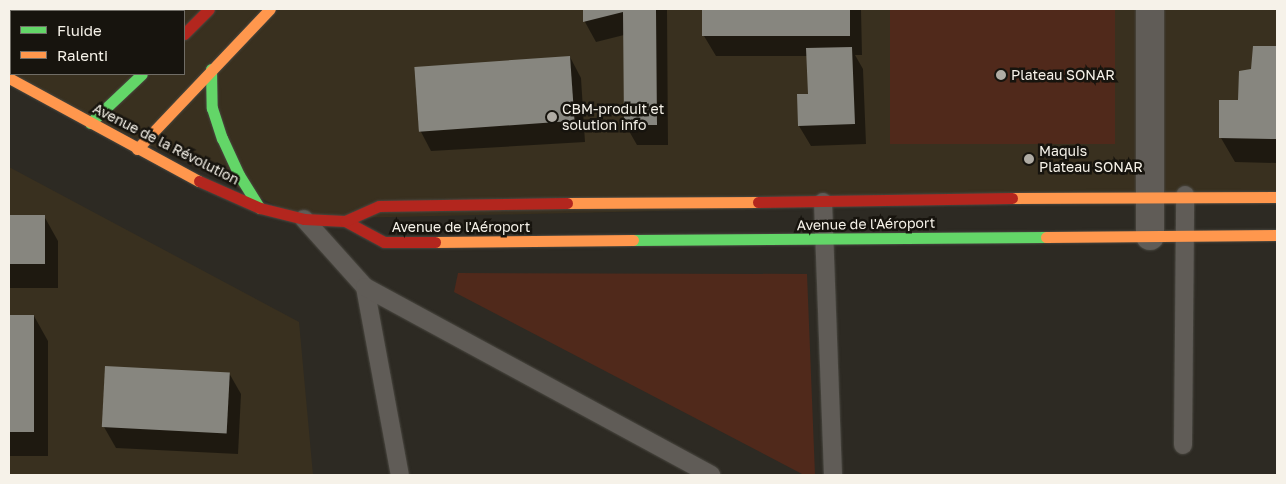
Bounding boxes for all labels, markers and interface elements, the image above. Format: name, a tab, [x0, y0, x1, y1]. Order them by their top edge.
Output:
legend	[10, 10, 185, 75]
text: Fluide	[57, 21, 102, 39]
text: Ralenti	[57, 46, 108, 64]
place label: Plateau SONAR	[1011, 67, 1115, 83]
marker: Plateau SONAR	[995, 69, 1007, 81]
street label: Avenue de la Révolution	[90, 100, 242, 188]
place label: CBM-produit et solution info	[562, 101, 664, 134]
marker: CBM-produit et solution info	[546, 111, 558, 123]
place label: Maquis Plateau SONAR	[1039, 143, 1143, 176]
marker: Maquis Plateau SONAR	[1023, 153, 1035, 165]
street label: Avenue de l'Aéroport	[797, 214, 935, 234]
street label: Avenue de l'Aéroport	[392, 219, 530, 235]

